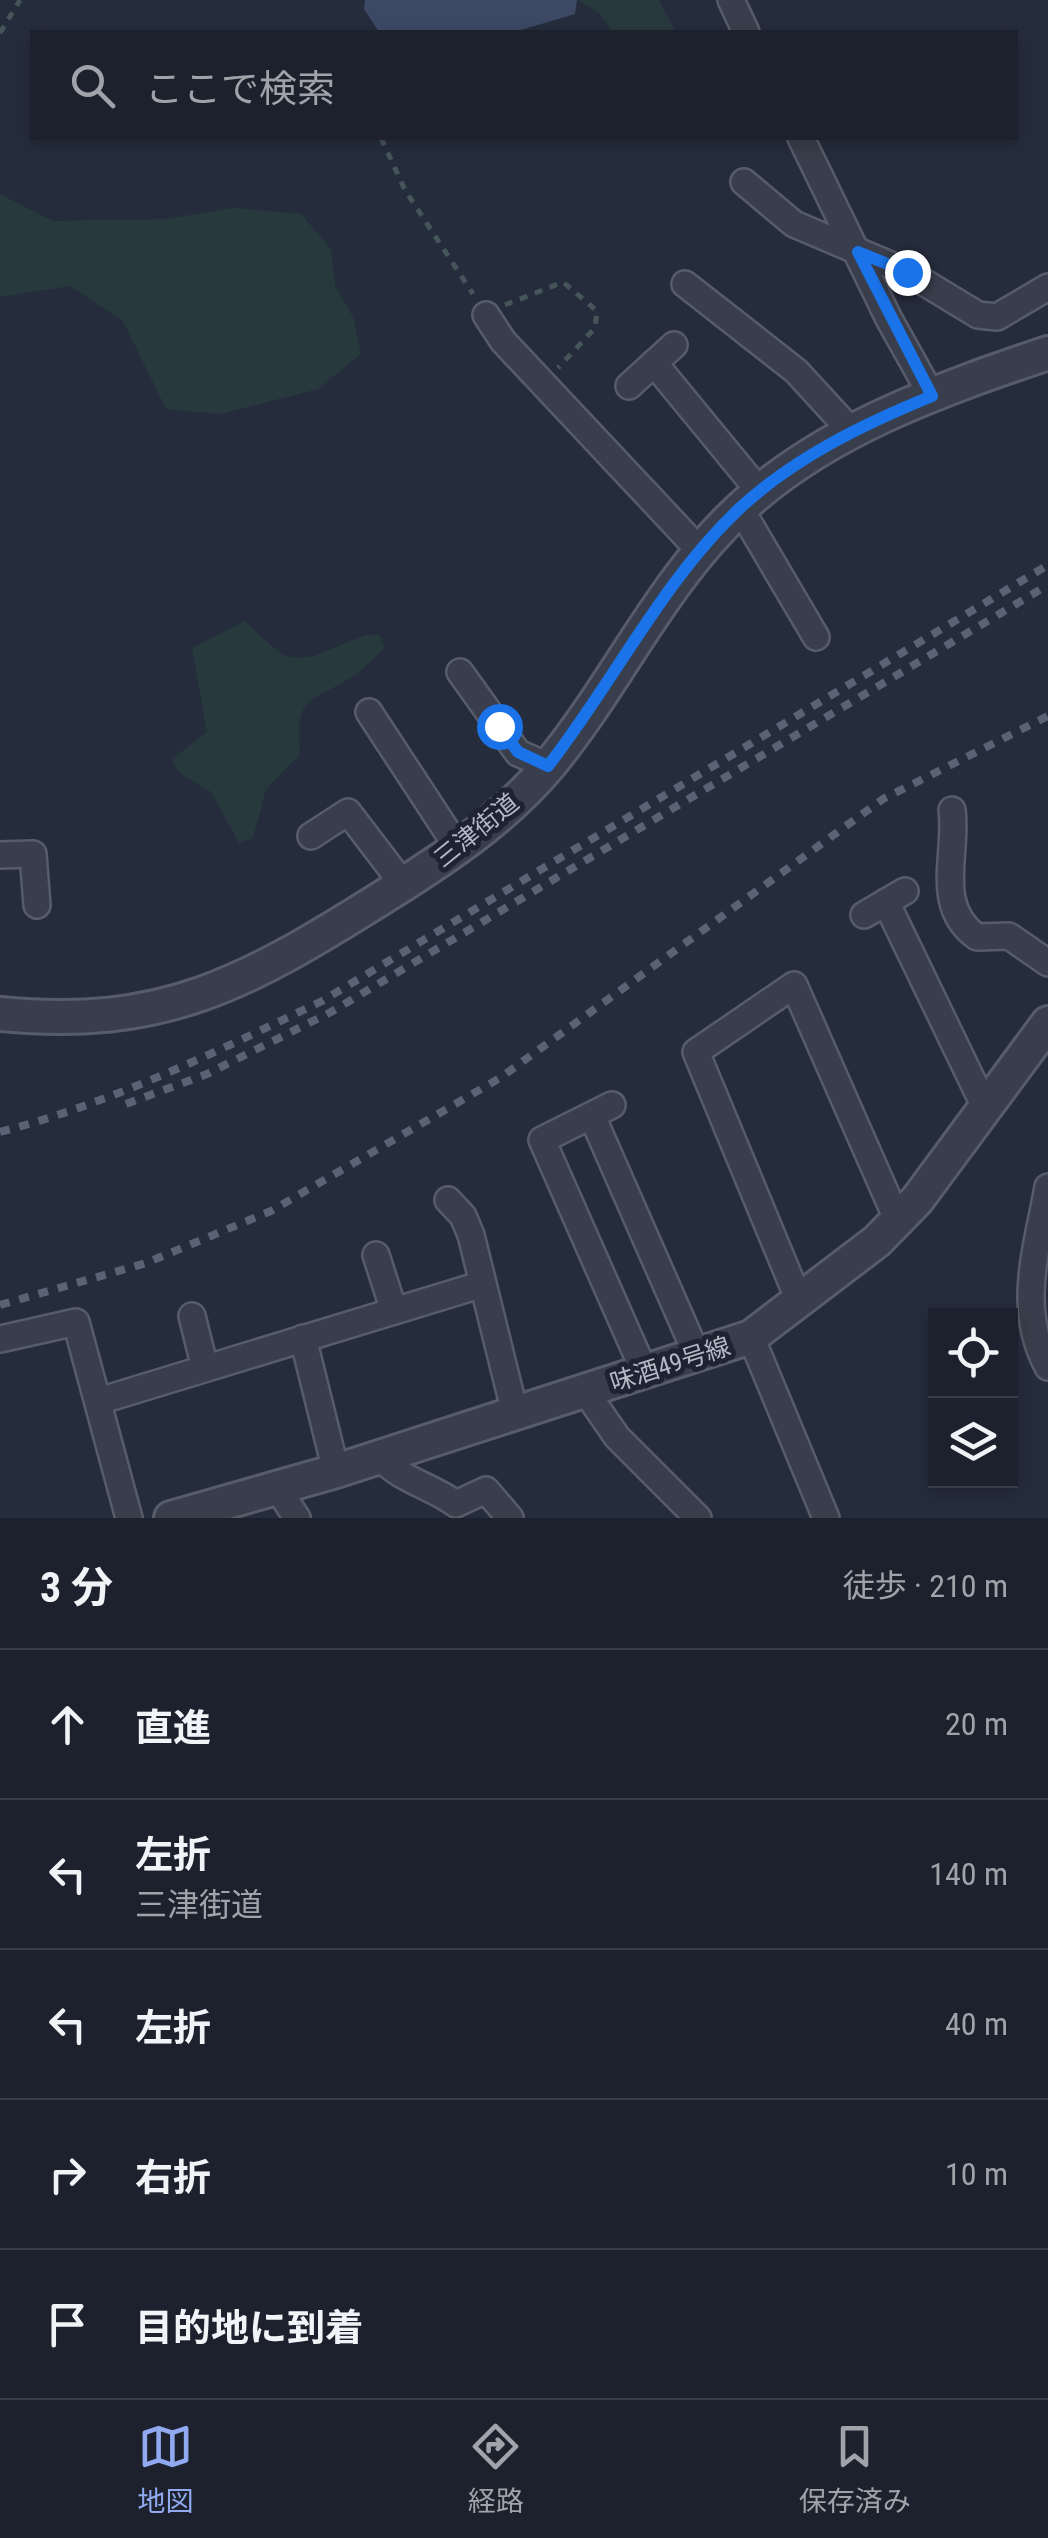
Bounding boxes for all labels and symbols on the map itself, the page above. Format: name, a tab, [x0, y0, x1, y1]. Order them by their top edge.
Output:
route end	[885, 250, 931, 296]
route start	[477, 704, 523, 750]
street label: 三津街道	[428, 788, 524, 873]
street label: 味酒49号線	[606, 1331, 734, 1398]

